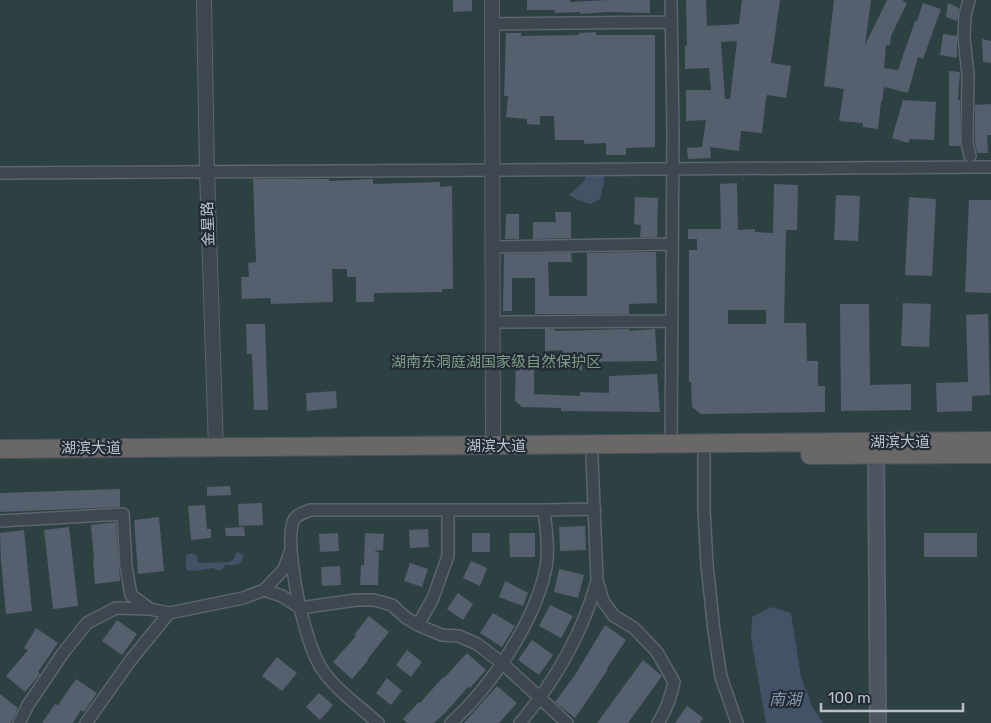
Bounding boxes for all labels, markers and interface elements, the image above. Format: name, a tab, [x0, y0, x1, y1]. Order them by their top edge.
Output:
street label: 金星路	[198, 201, 218, 247]
park label: 湖南东洞庭湖国家级自然保护区	[391, 353, 601, 371]
street label: 湖滨大道	[870, 433, 930, 451]
street label: 湖滨大道	[466, 437, 526, 455]
street label: 湖滨大道	[61, 439, 121, 457]
scale bar	[821, 680, 964, 712]
text: 100 m	[828, 689, 870, 707]
water label: 南湖	[769, 690, 804, 709]

